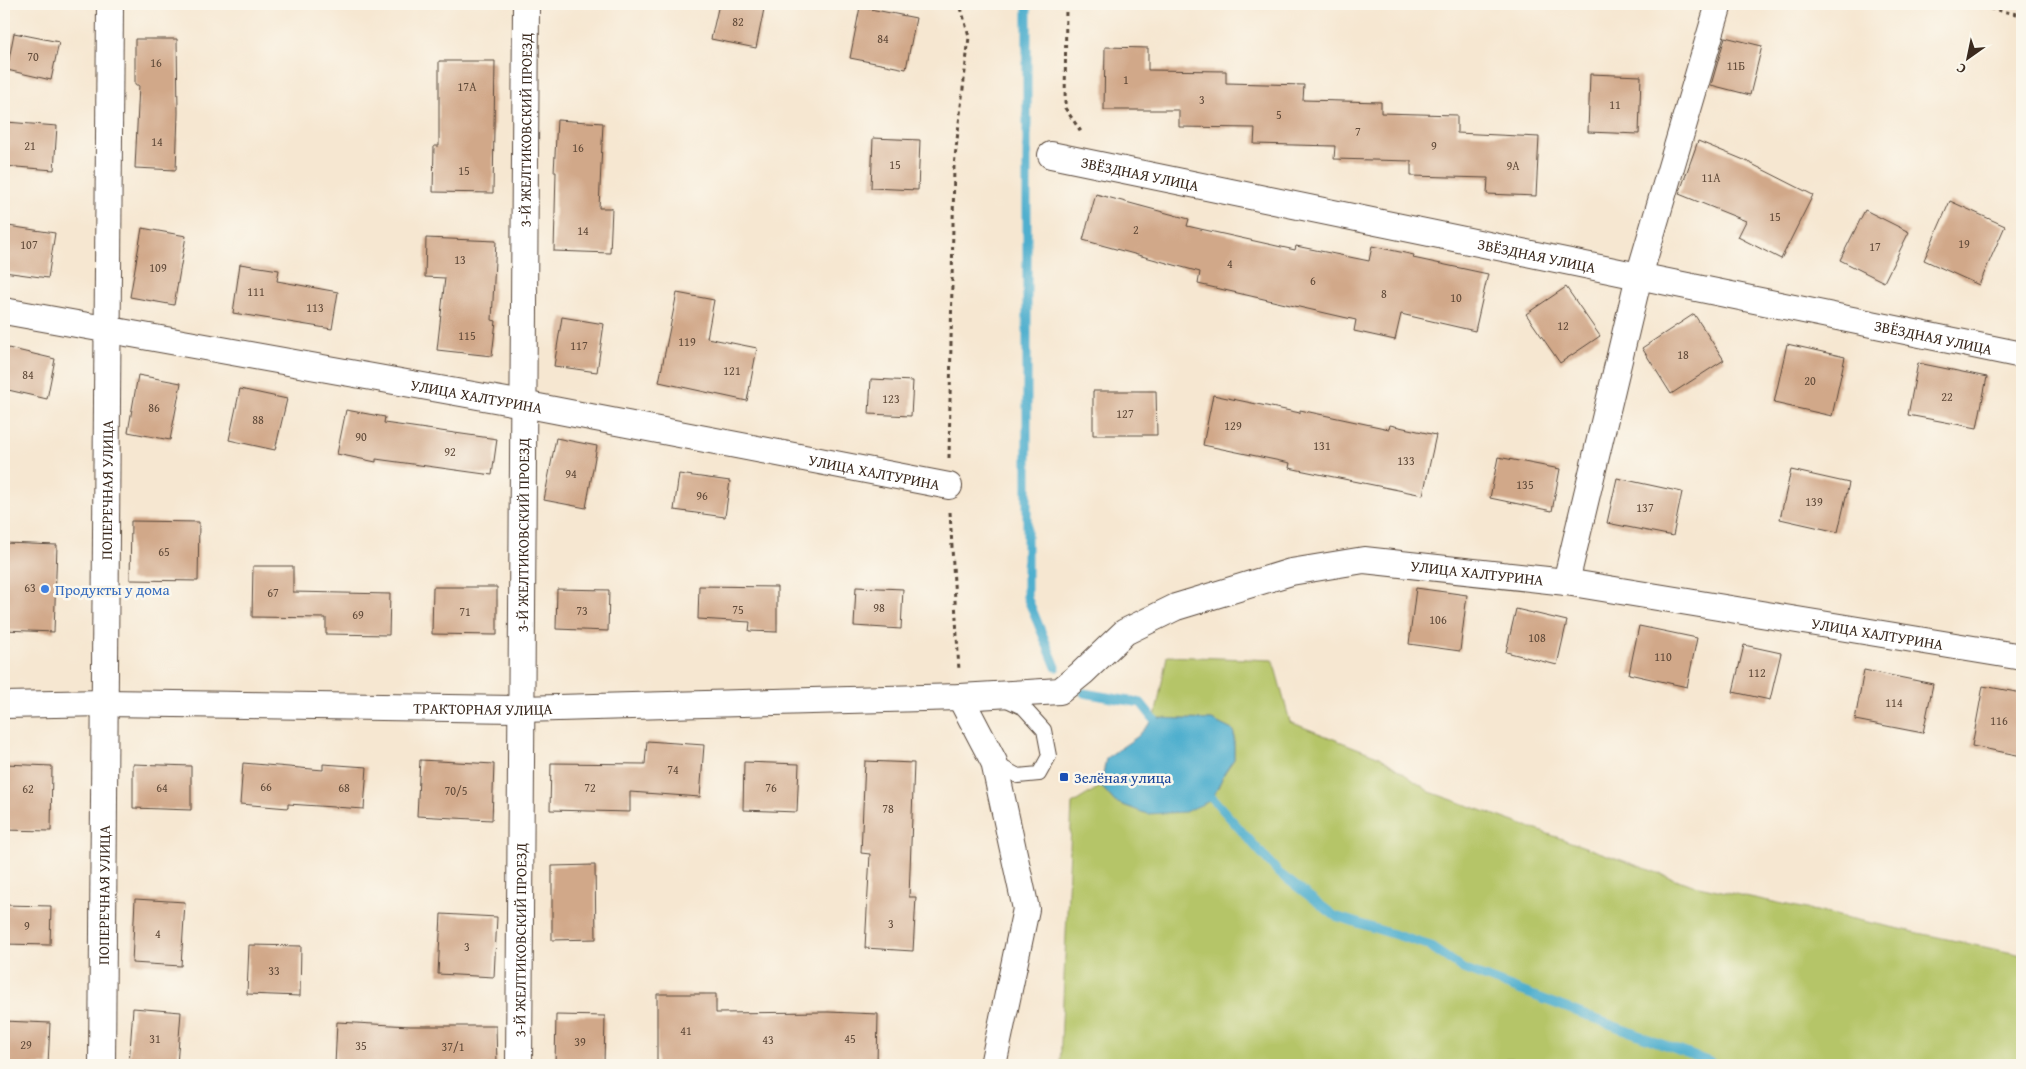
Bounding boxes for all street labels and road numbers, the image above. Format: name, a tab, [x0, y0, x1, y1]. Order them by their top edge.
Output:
street label: 3-Й ЖЕЛТИКОВСКИЙ ПРОЕЗД	[514, 32, 536, 227]
street label: ЗВЁЗДНАЯ УЛИЦА	[1079, 151, 1201, 196]
street label: ЗВЁЗДНАЯ УЛИЦА	[1476, 233, 1598, 277]
street label: ЗВЁЗДНАЯ УЛИЦА	[1873, 314, 1994, 359]
street label: УЛИЦА ХАЛТУРИНА	[409, 374, 544, 418]
street label: ПОПЕРЕЧНАЯ УЛИЦА	[95, 420, 117, 560]
street label: 3-Й ЖЕЛТИКОВСКИЙ ПРОЕЗД	[511, 437, 534, 632]
street label: УЛИЦА ХАЛТУРИНА	[807, 449, 942, 495]
street label: УЛИЦА ХАЛТУРИНА	[1410, 555, 1545, 590]
street label: УЛИЦА ХАЛТУРИНА	[1810, 612, 1945, 654]
street label: ТРАКТОРНАЯ УЛИЦА	[413, 697, 553, 720]
street label: ПОПЕРЕЧНАЯ УЛИЦА	[92, 825, 114, 965]
street label: 3-Й ЖЕЛТИКОВСКИЙ ПРОЕЗД	[509, 842, 531, 1037]

